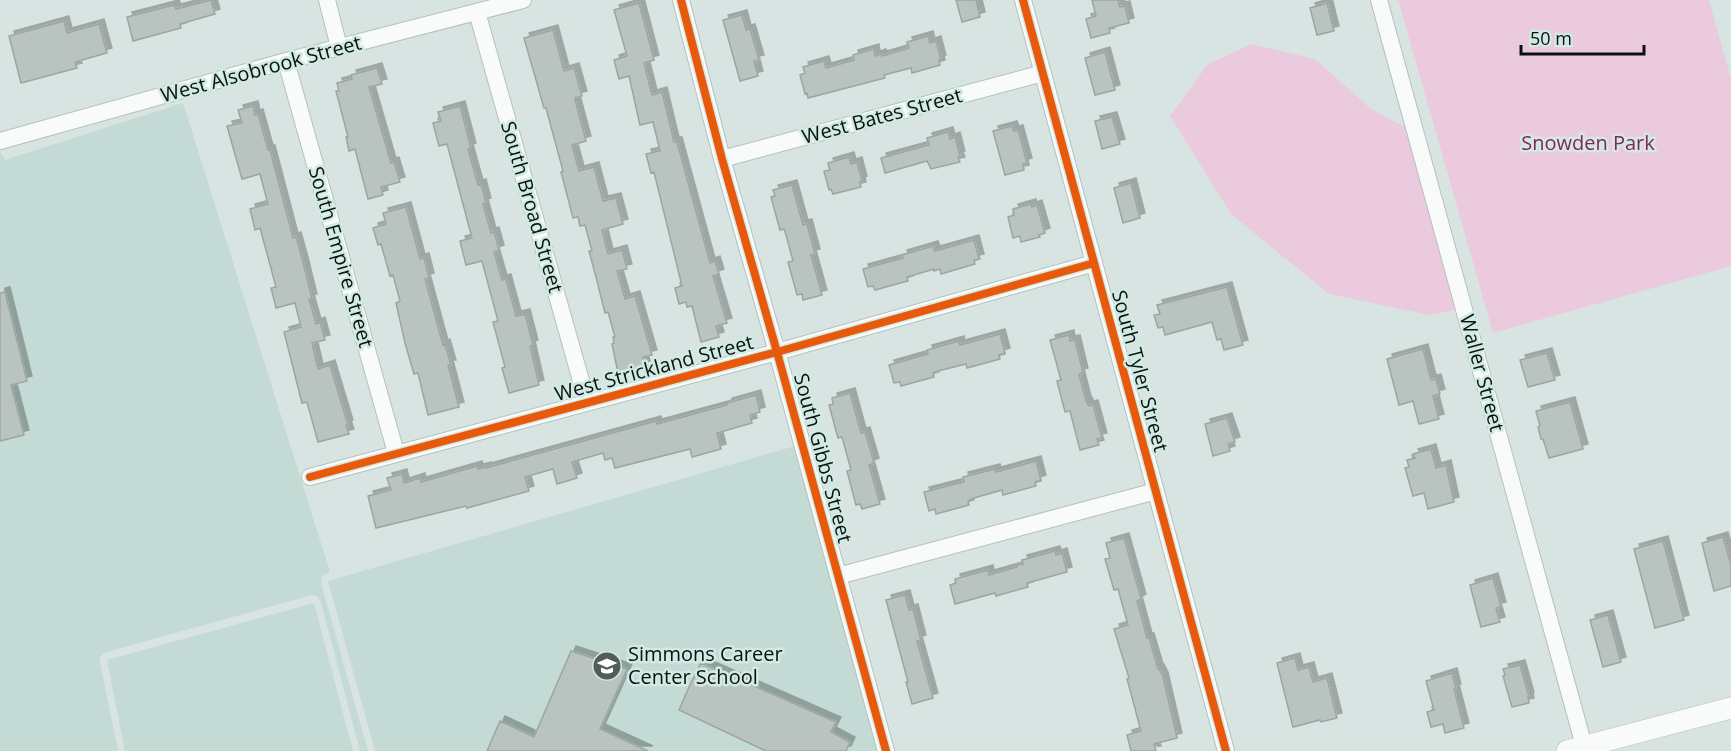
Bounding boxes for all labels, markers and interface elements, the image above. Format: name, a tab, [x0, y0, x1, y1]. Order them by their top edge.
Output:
scale bar	[1521, 18, 1644, 56]
text: 50 m	[1530, 26, 1572, 50]
street label: West Alsobrook Street	[157, 29, 364, 108]
street label: West Bates Street	[799, 81, 965, 150]
street label: South Broad Street	[495, 118, 570, 296]
park label: Snowden Park	[1521, 129, 1655, 156]
street label: South Empire Street	[303, 163, 380, 351]
street label: South Tyler Street	[1106, 287, 1175, 455]
street label: Waller Street	[1454, 311, 1511, 434]
street label: West Strickland Street	[552, 328, 756, 407]
street label: South Gibbs Street	[788, 370, 859, 546]
place label: Simmons Career Center School	[628, 640, 783, 690]
school or university icon: Simmons Career Center School	[591, 650, 623, 682]

